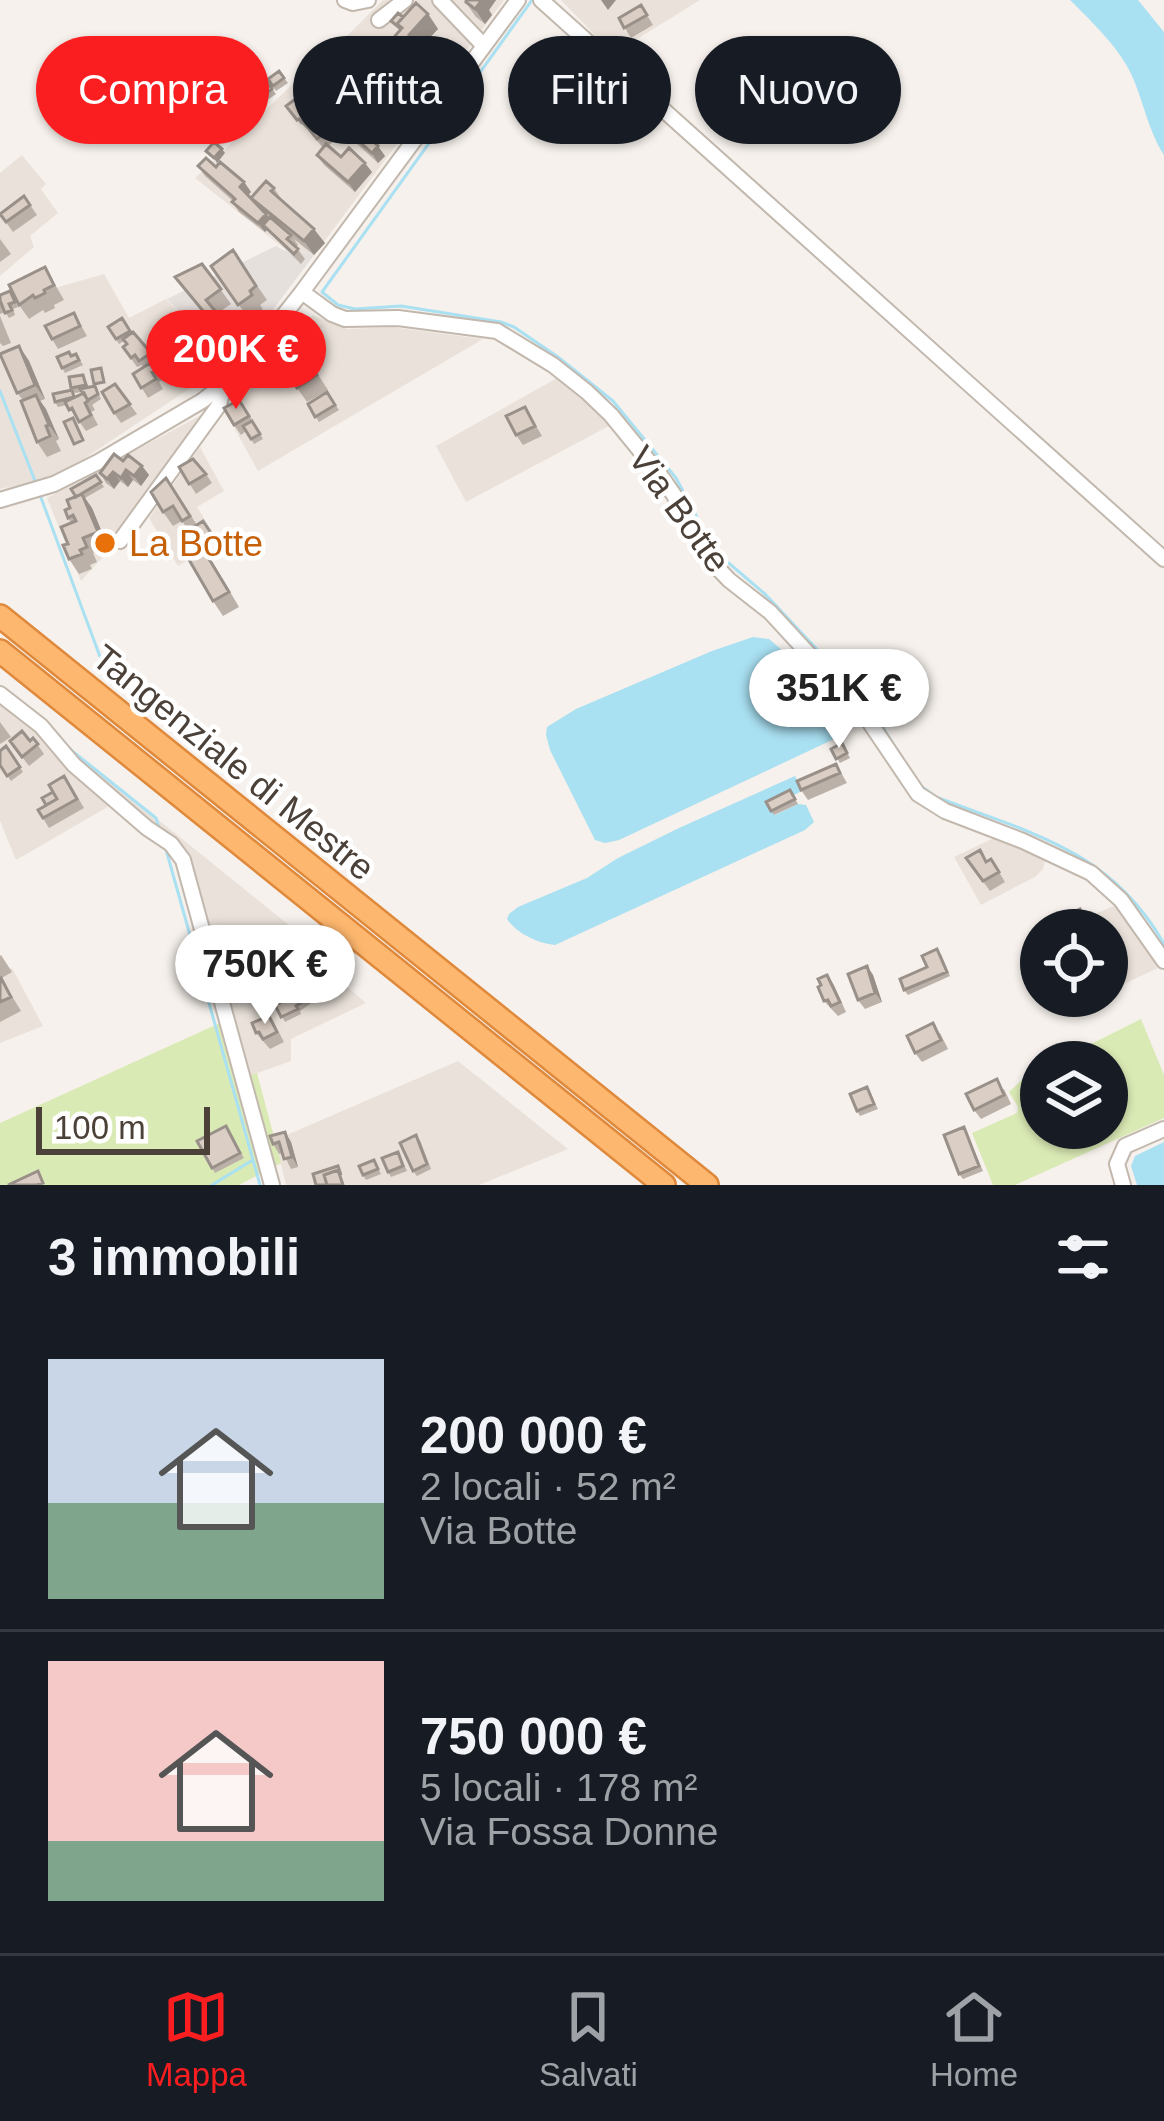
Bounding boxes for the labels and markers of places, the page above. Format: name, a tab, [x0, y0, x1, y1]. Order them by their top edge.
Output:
pin: 200K €	[138, 310, 334, 412]
place label: La Botte	[129, 523, 263, 564]
marker: La Botte	[92, 530, 118, 556]
pin: 351K €	[741, 649, 937, 751]
pin: 750K €	[167, 925, 363, 1027]

